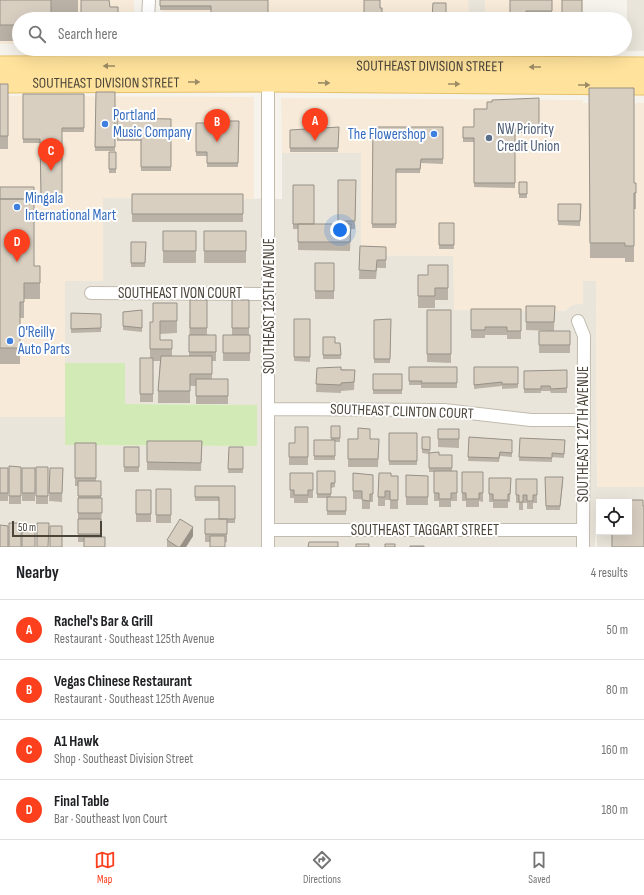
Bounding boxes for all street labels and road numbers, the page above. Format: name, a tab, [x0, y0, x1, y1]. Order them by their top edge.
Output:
street label: SOUTHEAST DIVISION STREET	[356, 56, 504, 76]
street label: SOUTHEAST DIVISION STREET	[32, 73, 180, 93]
street label: SOUTHEAST 125TH AVENUE	[260, 238, 279, 374]
street label: SOUTHEAST IVON COURT	[118, 284, 242, 303]
street label: SOUTHEAST 127TH AVENUE	[574, 366, 593, 502]
street label: SOUTHEAST CLINTON COURT	[330, 399, 474, 424]
street label: SOUTHEAST TAGGART STREET	[351, 521, 499, 540]

